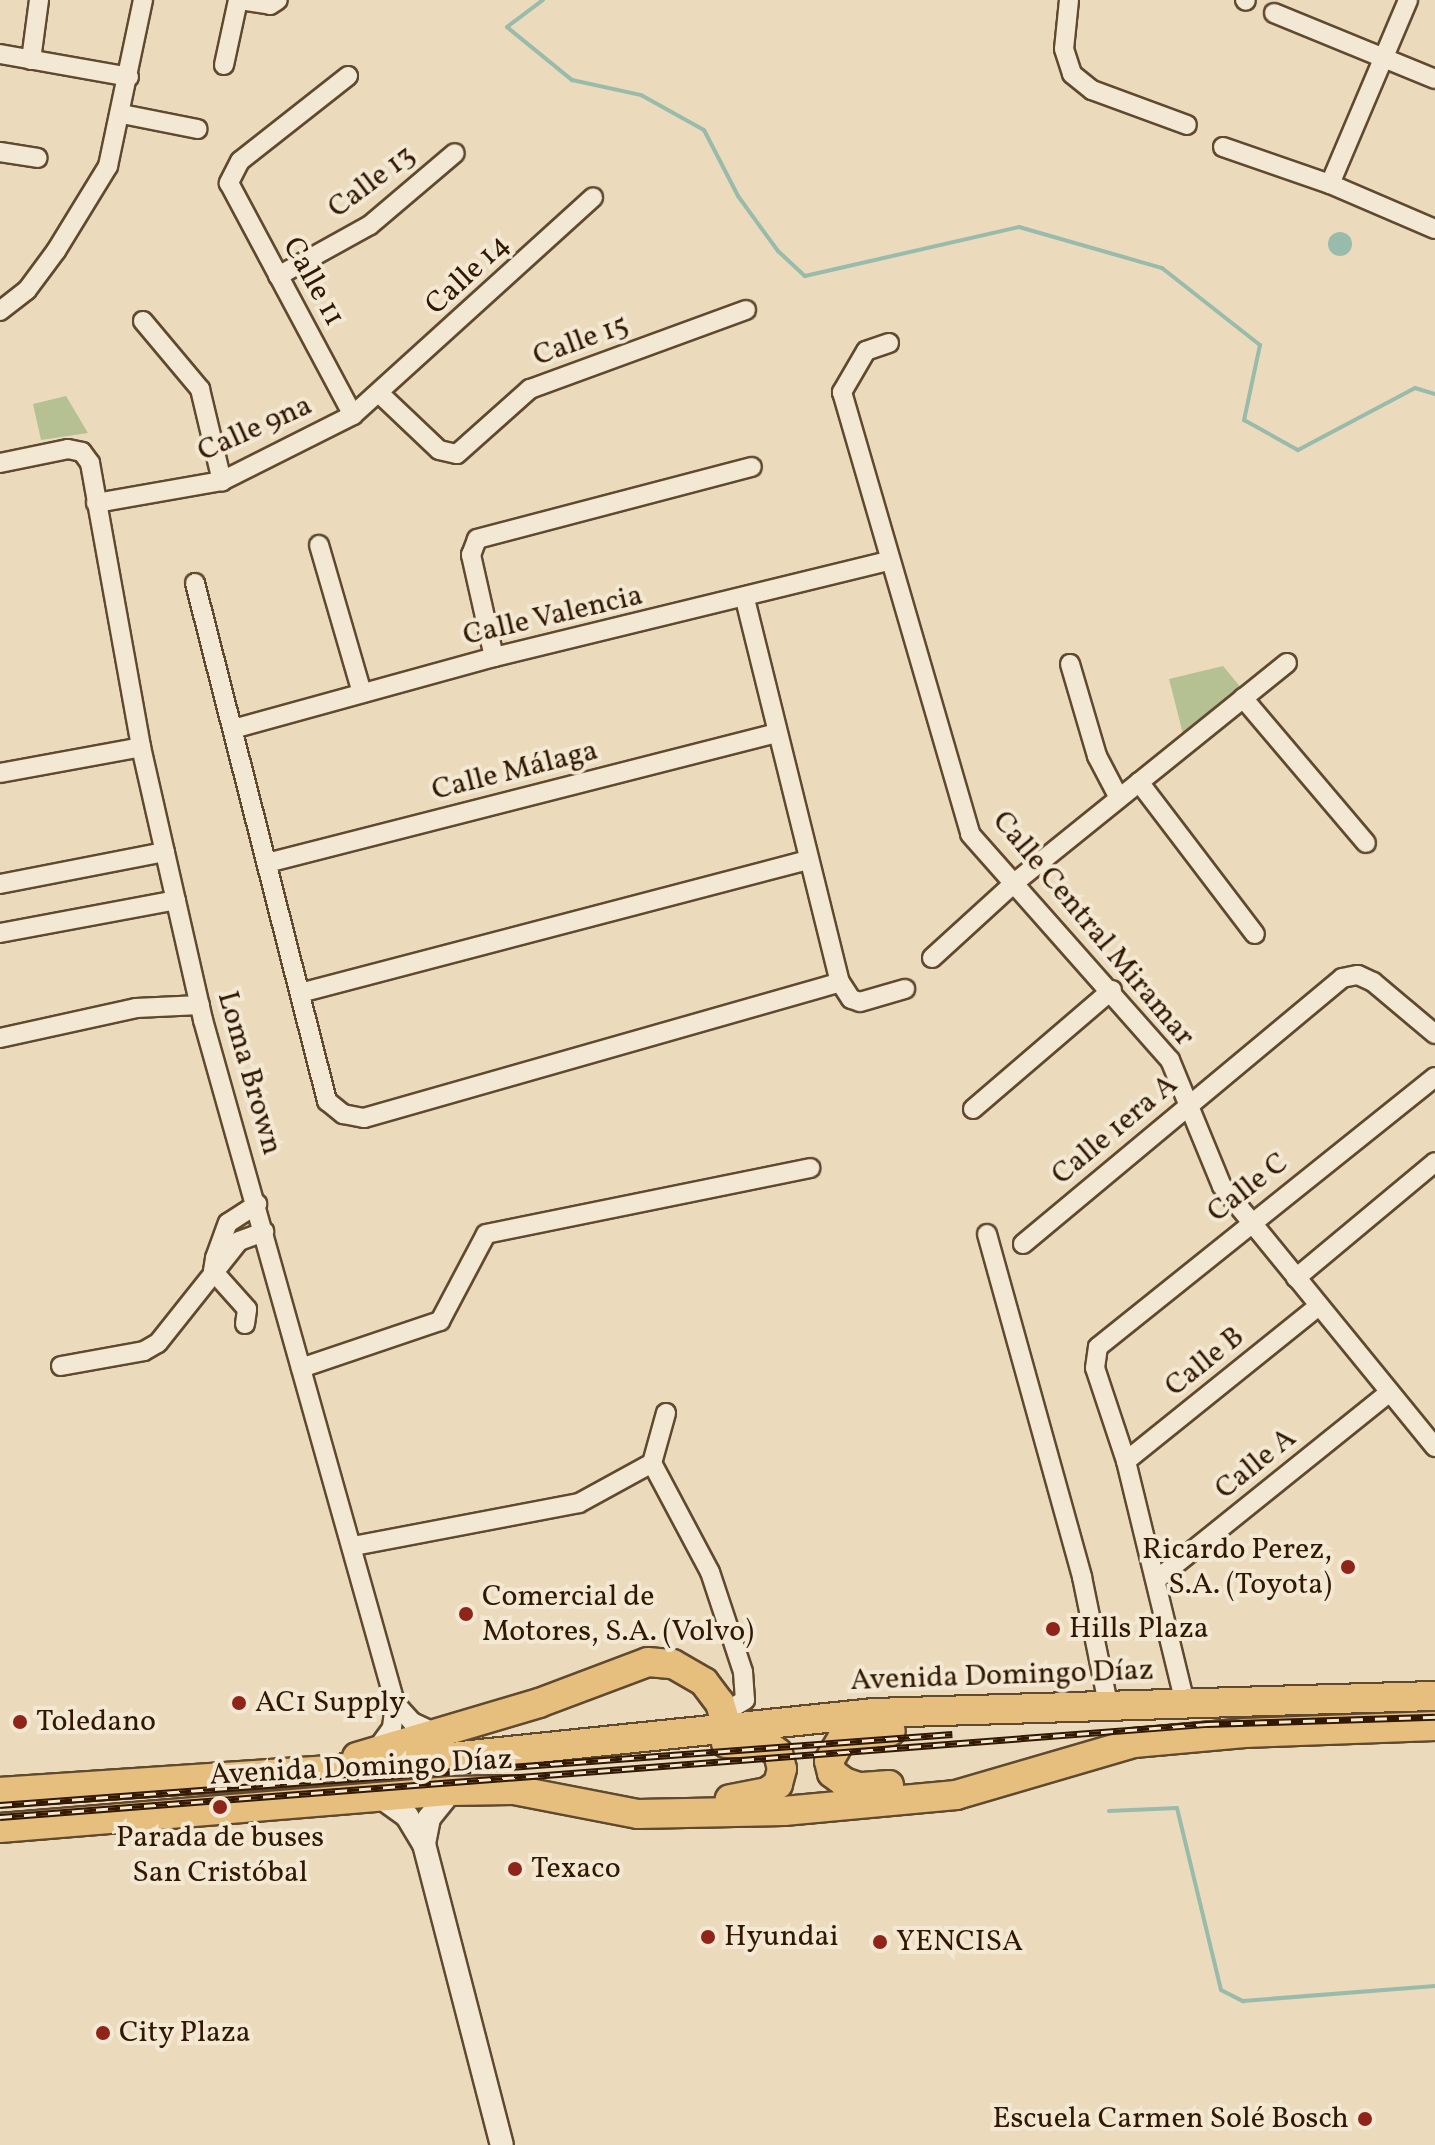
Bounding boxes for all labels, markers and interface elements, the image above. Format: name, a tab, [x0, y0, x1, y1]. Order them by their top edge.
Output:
street label: Calle 13	[321, 138, 423, 226]
street label: Calle 14	[418, 227, 518, 323]
street label: Calle 11	[274, 231, 352, 333]
street label: Calle 15	[528, 307, 634, 375]
street label: Calle 9na	[192, 388, 318, 470]
street label: Calle Valencia	[459, 578, 647, 654]
street label: Calle Málaga	[428, 733, 602, 809]
street label: Calle Central Miramar	[984, 804, 1202, 1054]
street label: Loma Brown	[209, 987, 289, 1159]
street label: Calle 1era A	[1045, 1067, 1185, 1193]
street label: Calle C	[1201, 1145, 1295, 1231]
street label: Calle B	[1158, 1319, 1252, 1405]
street label: Calle A	[1208, 1420, 1304, 1508]
place label: Ricardo Perez, S.A. (Toyota)	[1142, 1532, 1332, 1602]
marker: Ricardo Perez, S.A. (Toyota)	[1339, 1558, 1357, 1576]
place label: Comercial de Motores, S.A. (Volvo)	[482, 1579, 754, 1650]
marker: Comercial de Motores, S.A. (Volvo)	[457, 1605, 475, 1623]
place label: Hills Plaza	[1069, 1611, 1209, 1647]
marker: Hills Plaza	[1044, 1620, 1062, 1638]
street label: Avenida Domingo Díaz	[850, 1653, 1154, 1699]
place label: AC1 Supply	[255, 1685, 406, 1721]
marker: AC1 Supply	[230, 1694, 248, 1712]
place label: Toledano	[36, 1704, 156, 1740]
marker: Toledano	[11, 1713, 29, 1731]
street label: Avenida Domingo Díaz	[209, 1742, 513, 1794]
marker: Parada de buses San Cristóbal	[211, 1798, 229, 1816]
place label: Parada de buses San Cristóbal	[116, 1820, 324, 1890]
place label: Texaco	[531, 1851, 621, 1887]
marker: Texaco	[506, 1860, 524, 1878]
place label: Hyundai	[724, 1919, 839, 1955]
place label: YENCISA	[896, 1924, 1023, 1960]
marker: Hyundai	[699, 1928, 717, 1946]
marker: YENCISA	[871, 1933, 889, 1951]
place label: City Plaza	[119, 2015, 252, 2051]
marker: City Plaza	[94, 2024, 112, 2042]
place label: Escuela Carmen Solé Bosch	[992, 2101, 1349, 2137]
marker: Escuela Carmen Solé Bosch	[1356, 2110, 1374, 2128]

